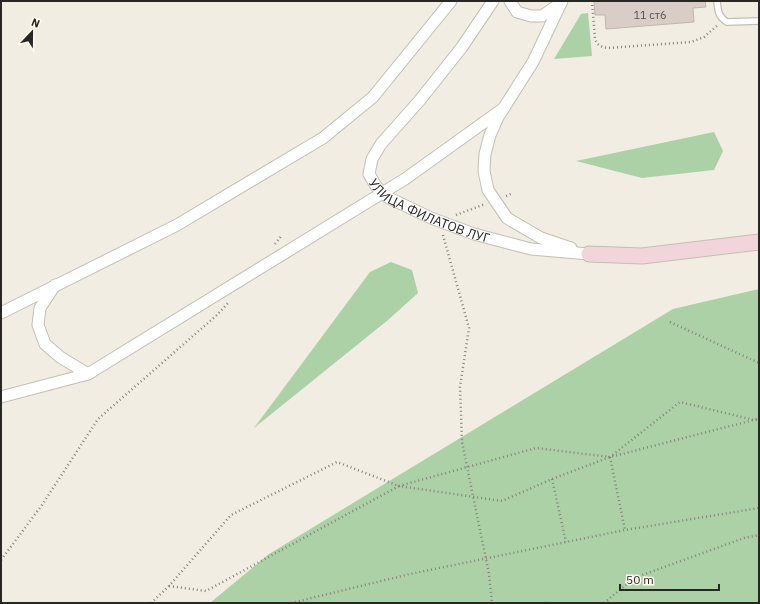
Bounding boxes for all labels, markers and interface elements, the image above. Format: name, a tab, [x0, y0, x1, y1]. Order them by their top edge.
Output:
house number: 11 ст6	[633, 8, 667, 22]
north arrow	[12, 12, 52, 52]
text: N	[29, 15, 42, 31]
street label: УЛИЦА ФИЛАТОВ ЛУГ	[364, 175, 492, 247]
scale bar	[620, 566, 719, 592]
text: 50 m	[626, 572, 654, 587]

